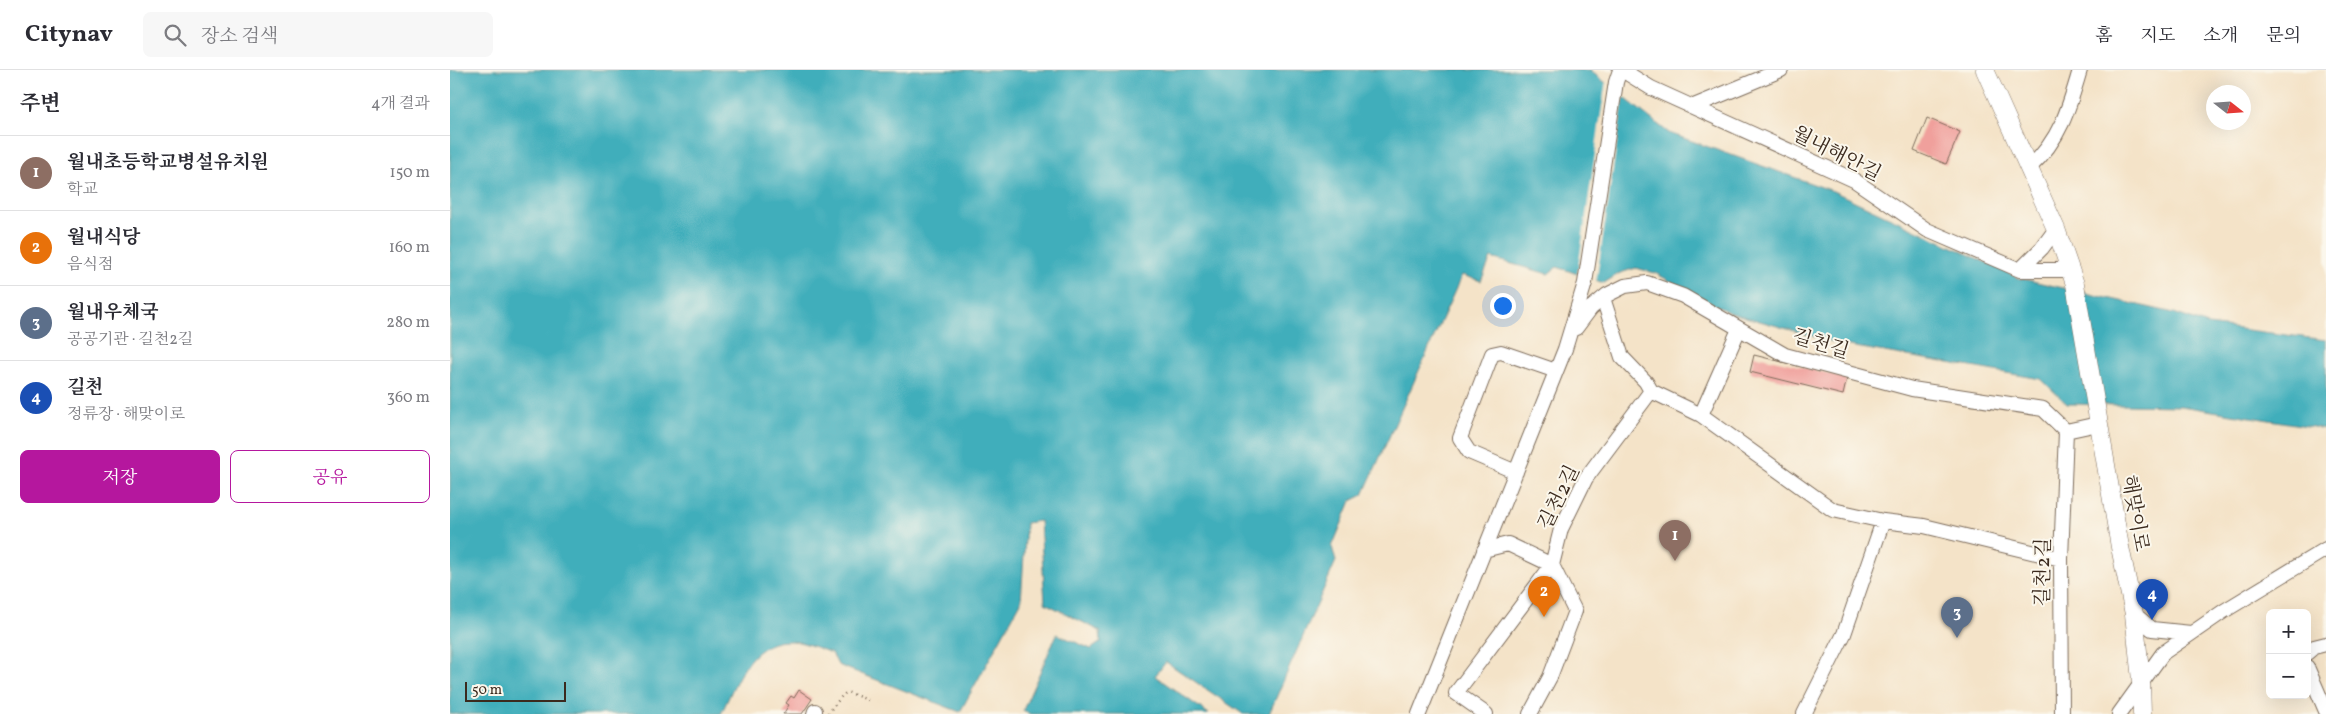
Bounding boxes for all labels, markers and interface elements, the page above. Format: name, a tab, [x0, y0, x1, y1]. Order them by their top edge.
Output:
search box	[143, 12, 493, 57]
text: Citynav	[25, 18, 113, 52]
icon: search	[161, 21, 189, 49]
text: 장소 검색	[201, 24, 278, 50]
text: 홈	[2095, 24, 2113, 49]
text: 지도	[2141, 24, 2175, 49]
text: 소개	[2203, 24, 2238, 49]
text: 문의	[2266, 24, 2301, 49]
north arrow	[2206, 85, 2251, 130]
text: 주변	[20, 90, 61, 119]
text: 4개 결과	[371, 93, 430, 115]
street label: 월내해안길	[1787, 120, 1885, 189]
text: 월내초등학교병설유치원	[67, 150, 269, 176]
text: 1	[33, 162, 39, 184]
text: 150 m	[389, 162, 430, 184]
text: 학교	[67, 179, 98, 201]
text: 월내식당	[67, 225, 140, 251]
text: 2	[32, 237, 40, 259]
text: 160 m	[389, 237, 430, 259]
text: 음식점	[67, 254, 113, 276]
your location	[1490, 293, 1516, 319]
text: 월내우체국	[67, 300, 159, 326]
text: 3	[32, 312, 40, 334]
text: 280 m	[386, 312, 430, 334]
street label: 길천길	[1789, 323, 1852, 367]
text: 공공기관 · 길천2길	[67, 329, 193, 351]
text: 길천	[67, 375, 104, 401]
text: 4	[31, 387, 41, 409]
text: 360 m	[387, 387, 430, 409]
text: 정류장 · 해맞이로	[67, 404, 185, 426]
button: 저장	[20, 450, 220, 503]
button: 공유	[230, 450, 430, 503]
street label: 길천2길	[1532, 461, 1587, 535]
street label: 해맞이로	[2114, 473, 2155, 554]
pin: 1	[1659, 520, 1691, 561]
street label: 길천2길	[2029, 537, 2059, 607]
pin: 2	[1528, 576, 1560, 617]
pin: 4	[2136, 579, 2168, 620]
pin: 3	[1941, 597, 1973, 638]
map controls	[2266, 609, 2311, 699]
button: +	[2266, 609, 2311, 654]
button: −	[2266, 654, 2311, 699]
scale bar	[465, 679, 566, 702]
text: 50 m	[472, 681, 502, 700]

